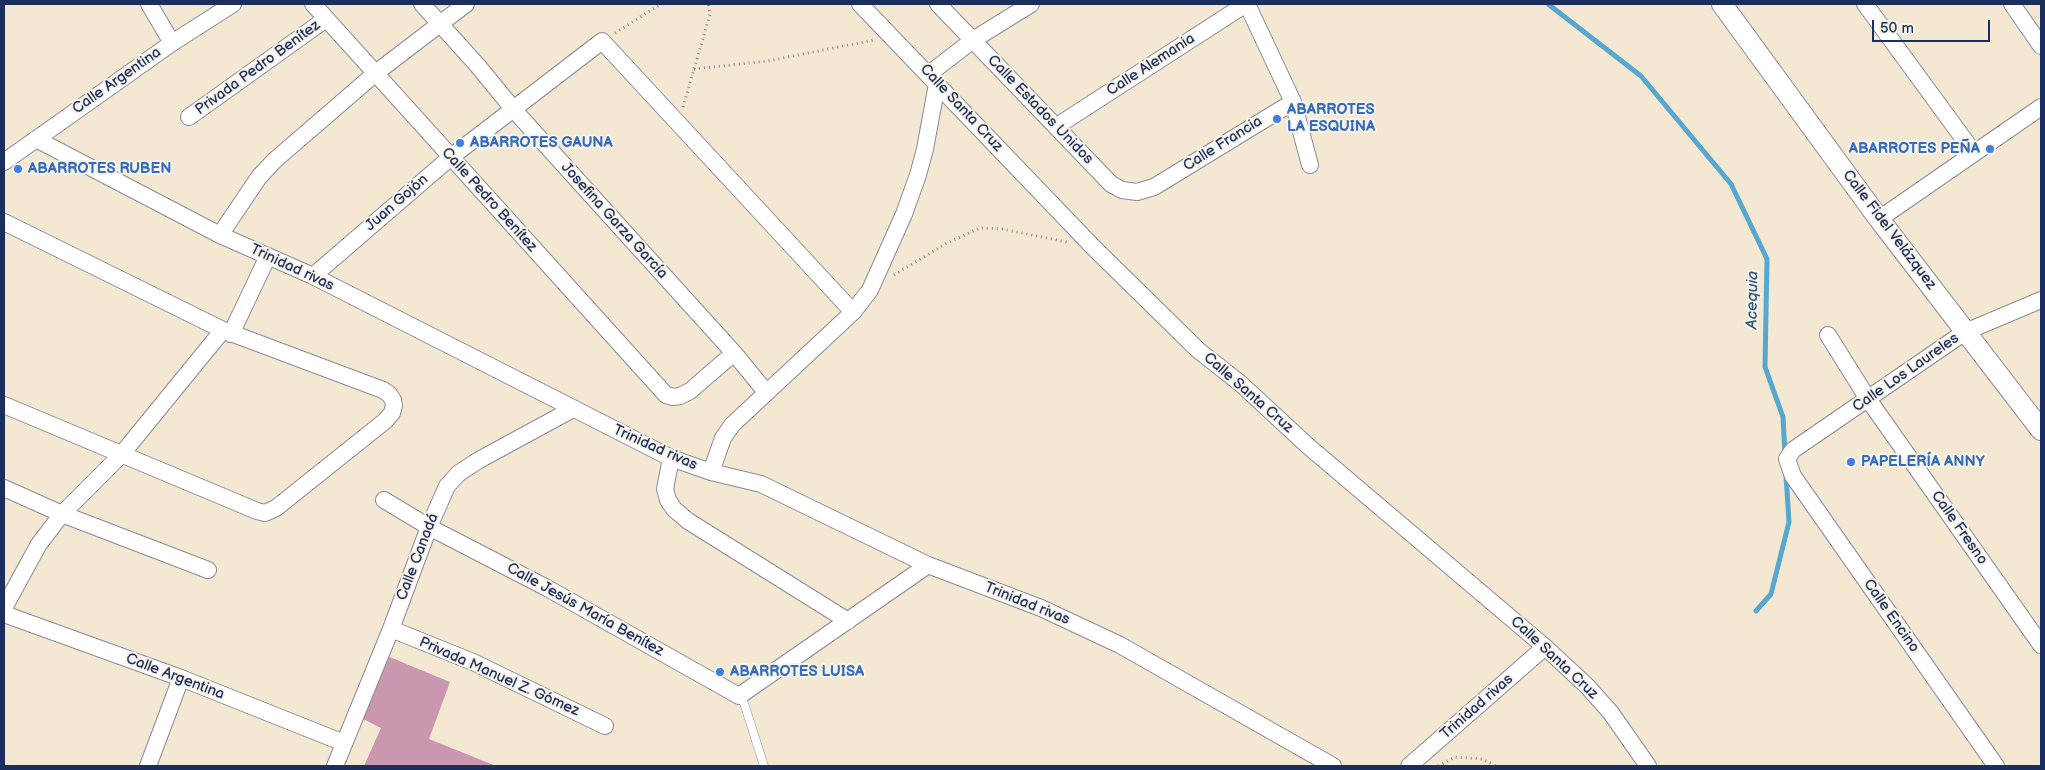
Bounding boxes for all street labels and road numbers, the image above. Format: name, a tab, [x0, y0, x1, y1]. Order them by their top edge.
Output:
street label: Privada Pedro Benítez	[192, 17, 324, 119]
street label: Calle Alemania	[1104, 30, 1198, 100]
street label: Calle Argentina	[69, 44, 165, 118]
street label: Calle Estados Unidos	[983, 52, 1097, 168]
street label: Calle Santa Cruz	[916, 61, 1006, 155]
street label: Calle Francia	[1180, 113, 1266, 175]
street label: Calle Pedro Benítez	[437, 144, 541, 256]
street label: Josefina Garza García	[557, 159, 671, 283]
street label: Calle Fidel Velázquez	[1838, 167, 1940, 293]
street label: Juan Gojón	[362, 171, 432, 235]
street label: Trinidad rivas	[247, 241, 337, 295]
street label: Calle Los Laureles	[1849, 330, 1963, 416]
street label: Calle Santa Cruz	[1199, 349, 1297, 437]
street label: Trinidad rivas	[610, 421, 700, 475]
street label: Calle Fresno	[1927, 488, 1991, 568]
street label: Calle Canadá	[393, 511, 443, 603]
street label: Calle Jesús María Benítez	[503, 559, 667, 661]
street label: Calle Encino	[1859, 576, 1923, 656]
street label: Trinidad rivas	[982, 579, 1072, 629]
street label: Calle Santa Cruz	[1507, 613, 1601, 703]
street label: Privada Manuel Z. Gómez	[416, 634, 582, 720]
street label: Calle Argentina	[123, 650, 227, 704]
street label: Trinidad rivas	[1437, 671, 1517, 743]

